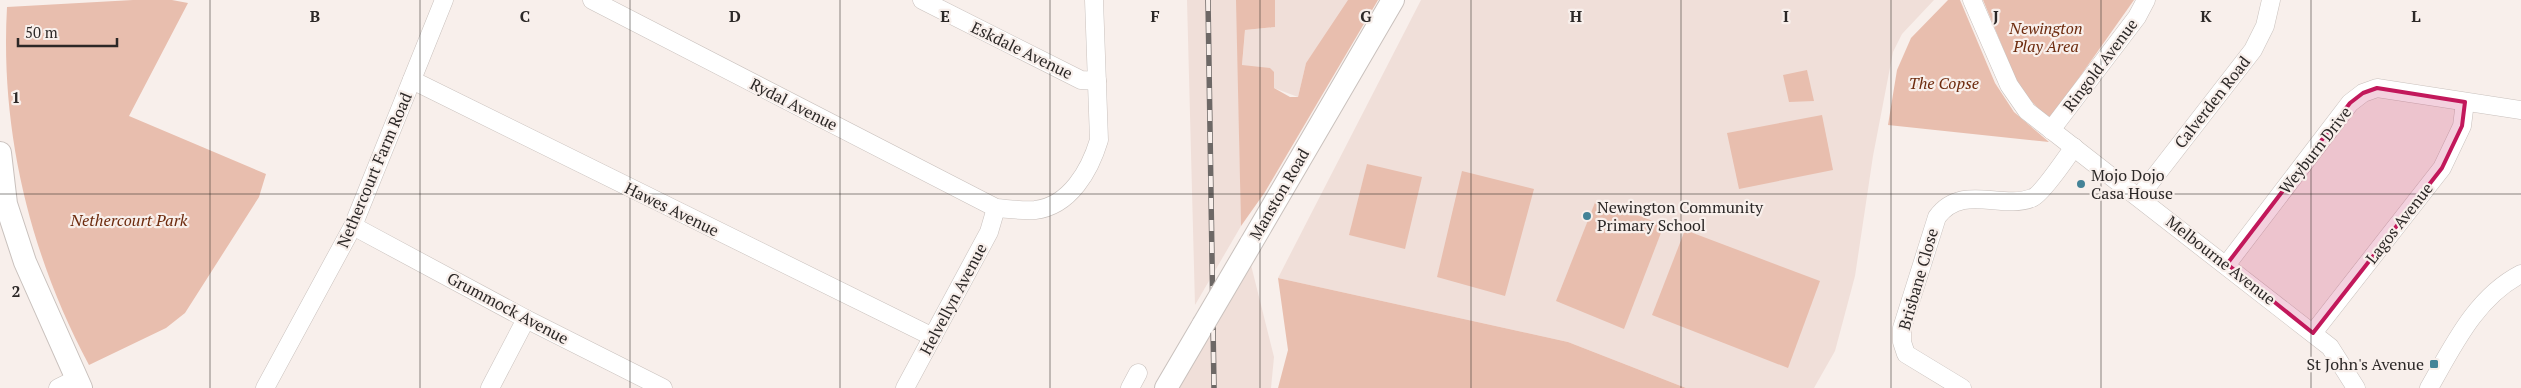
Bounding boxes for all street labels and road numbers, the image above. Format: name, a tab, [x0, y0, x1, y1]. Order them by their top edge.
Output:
street label: Ringold Avenue	[2058, 14, 2142, 116]
street label: Eskdale Avenue	[968, 16, 1076, 84]
street label: Calverden Road	[2169, 51, 2255, 153]
street label: Rydal Avenue	[746, 73, 842, 135]
street label: Nethercourt Farm Road	[331, 89, 417, 251]
street label: Weyburn Drive	[2274, 102, 2356, 198]
street label: Manston Road	[1244, 144, 1314, 244]
street label: Hawes Avenue	[621, 177, 723, 241]
street label: Lagos Avenue	[2360, 178, 2438, 268]
street label: Melbourne Avenue	[2162, 210, 2280, 310]
street label: Brisbane Close	[1893, 226, 1943, 332]
street label: Helvellyn Avenue	[914, 239, 992, 359]
street label: Grummock Avenue	[443, 267, 573, 349]

